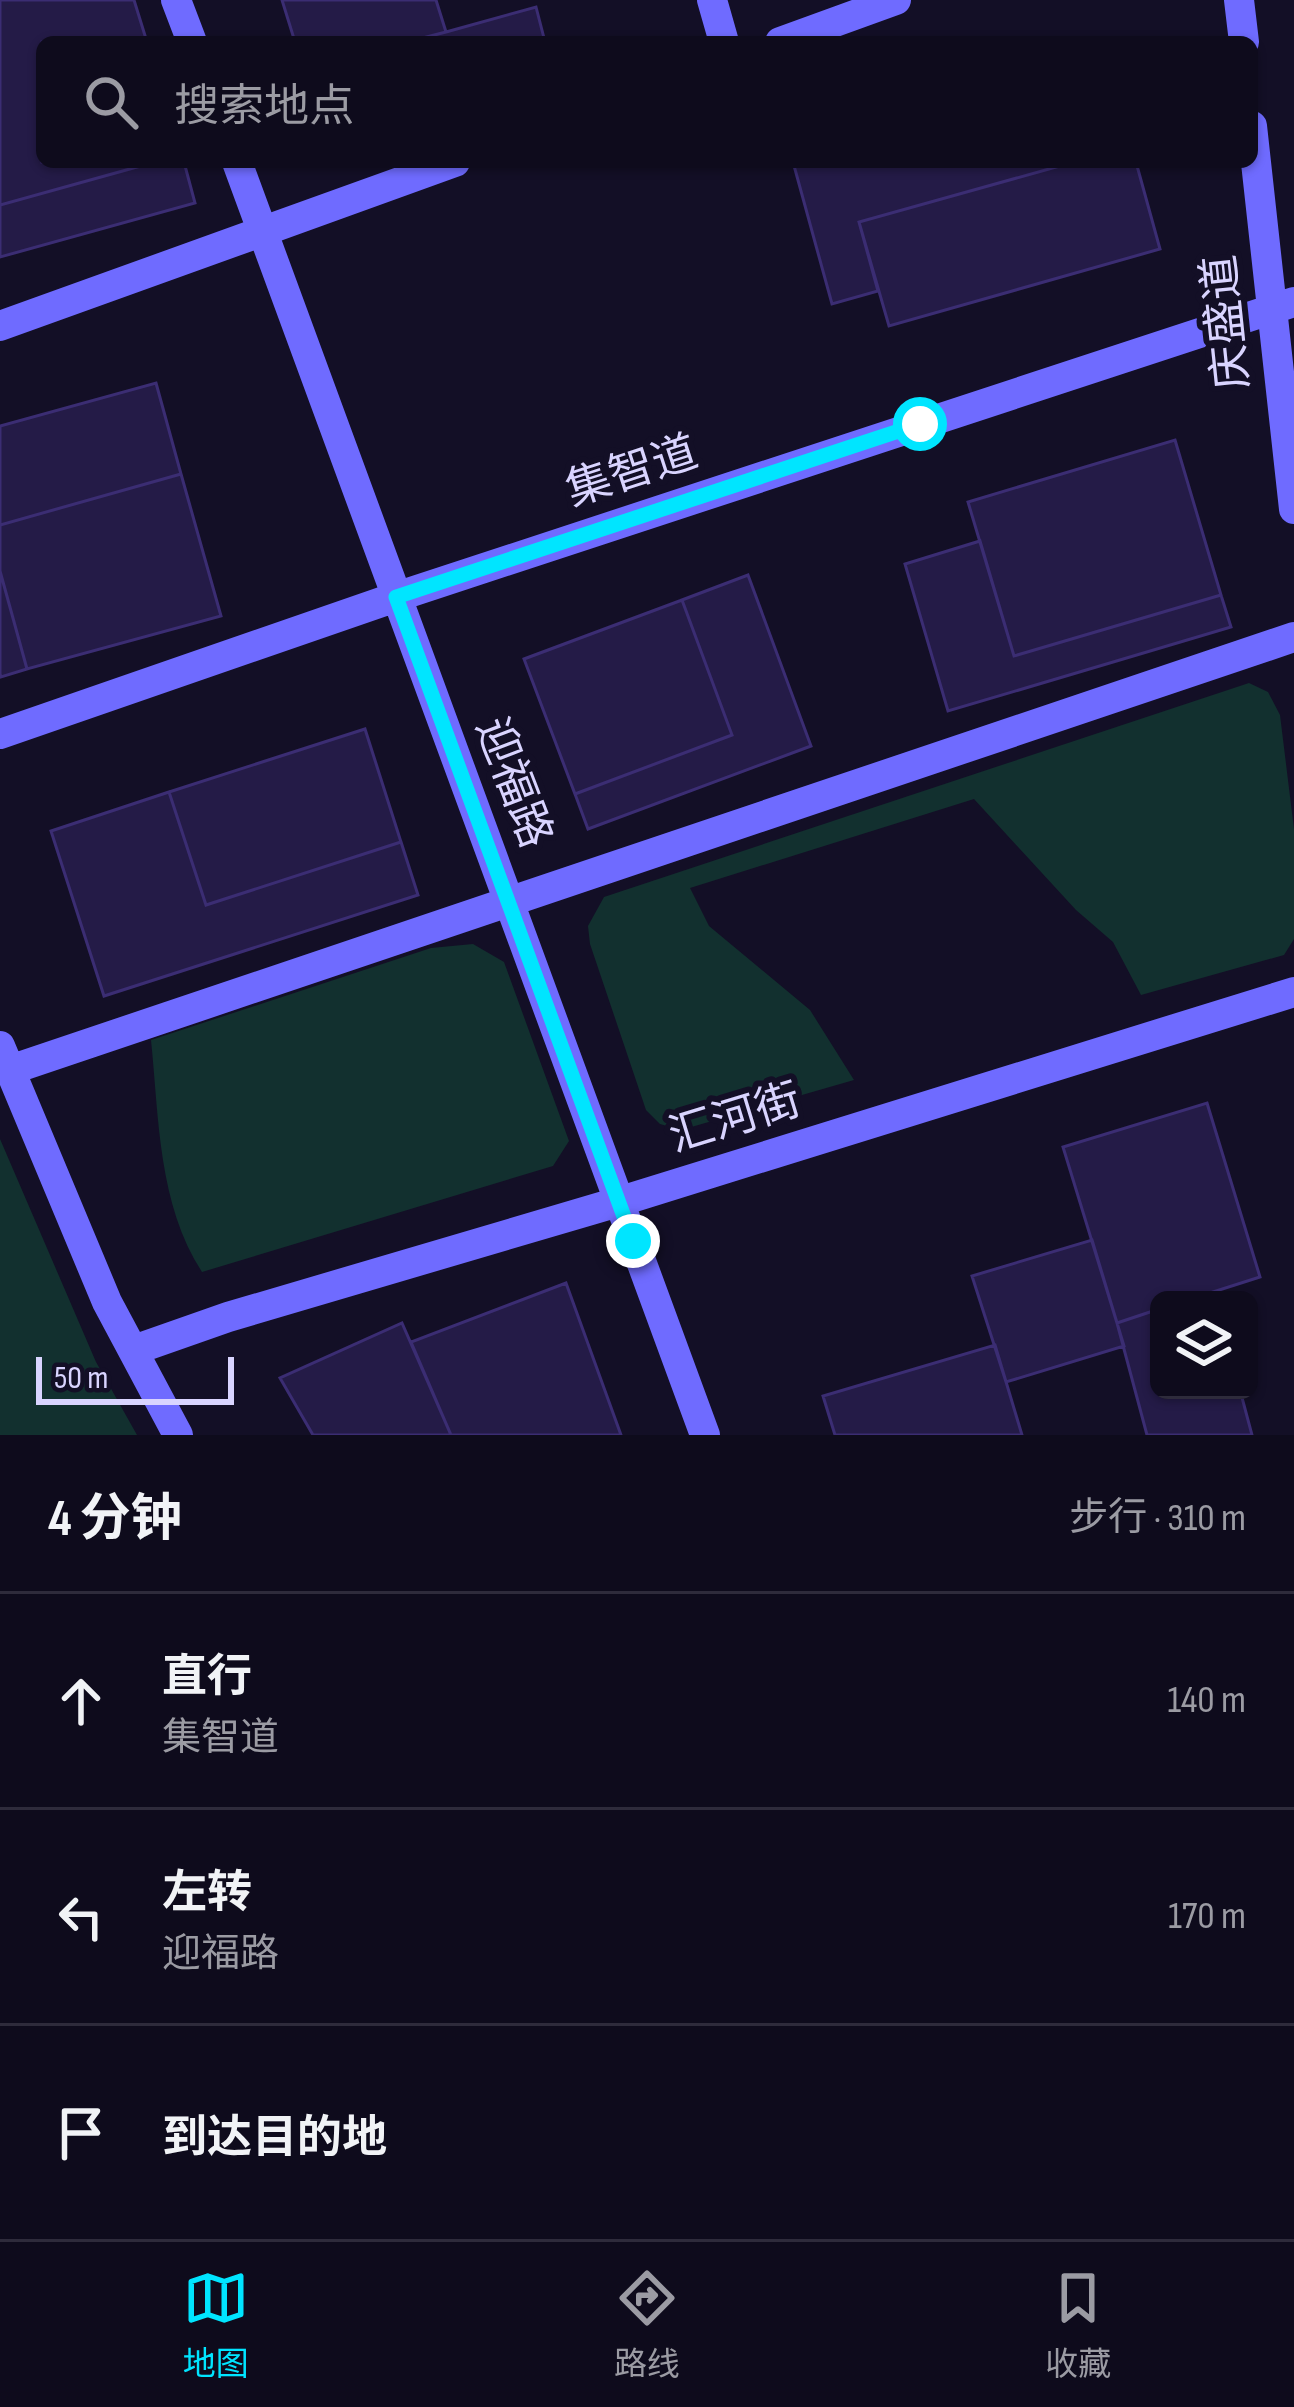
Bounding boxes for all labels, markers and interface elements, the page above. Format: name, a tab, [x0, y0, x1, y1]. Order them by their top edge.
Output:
search box	[36, 36, 1258, 168]
icon: search	[78, 69, 144, 135]
text: 搜索地点	[174, 80, 354, 135]
street label: 庆盛道	[1193, 252, 1261, 392]
route start	[893, 397, 947, 451]
street label: 集智道	[559, 425, 705, 519]
street label: 迎福路	[463, 710, 563, 856]
street label: 汇河街	[662, 1073, 808, 1165]
route end	[606, 1214, 660, 1268]
map controls	[1150, 1291, 1258, 1399]
button: layers	[1150, 1291, 1258, 1399]
scale bar	[36, 1351, 234, 1404]
text: 50 m	[54, 1358, 108, 1398]
text: 4 分钟	[48, 1489, 182, 1550]
text: 步行 · 310 m	[1069, 1495, 1246, 1542]
text: 直行	[162, 1650, 252, 1705]
icon: ahead	[48, 1668, 114, 1734]
text: 140 m	[1167, 1677, 1246, 1724]
text: 集智道	[162, 1715, 279, 1762]
text: 左转	[162, 1866, 252, 1921]
icon: left	[48, 1884, 114, 1950]
text: 170 m	[1168, 1893, 1246, 1940]
text: 迎福路	[162, 1931, 279, 1978]
icon: arrive	[48, 2100, 114, 2166]
text: 到达目的地	[162, 2111, 387, 2166]
tab: 地图	[183, 2265, 249, 2385]
tab: 路线	[614, 2265, 680, 2385]
tab: 收藏	[1045, 2265, 1111, 2385]

